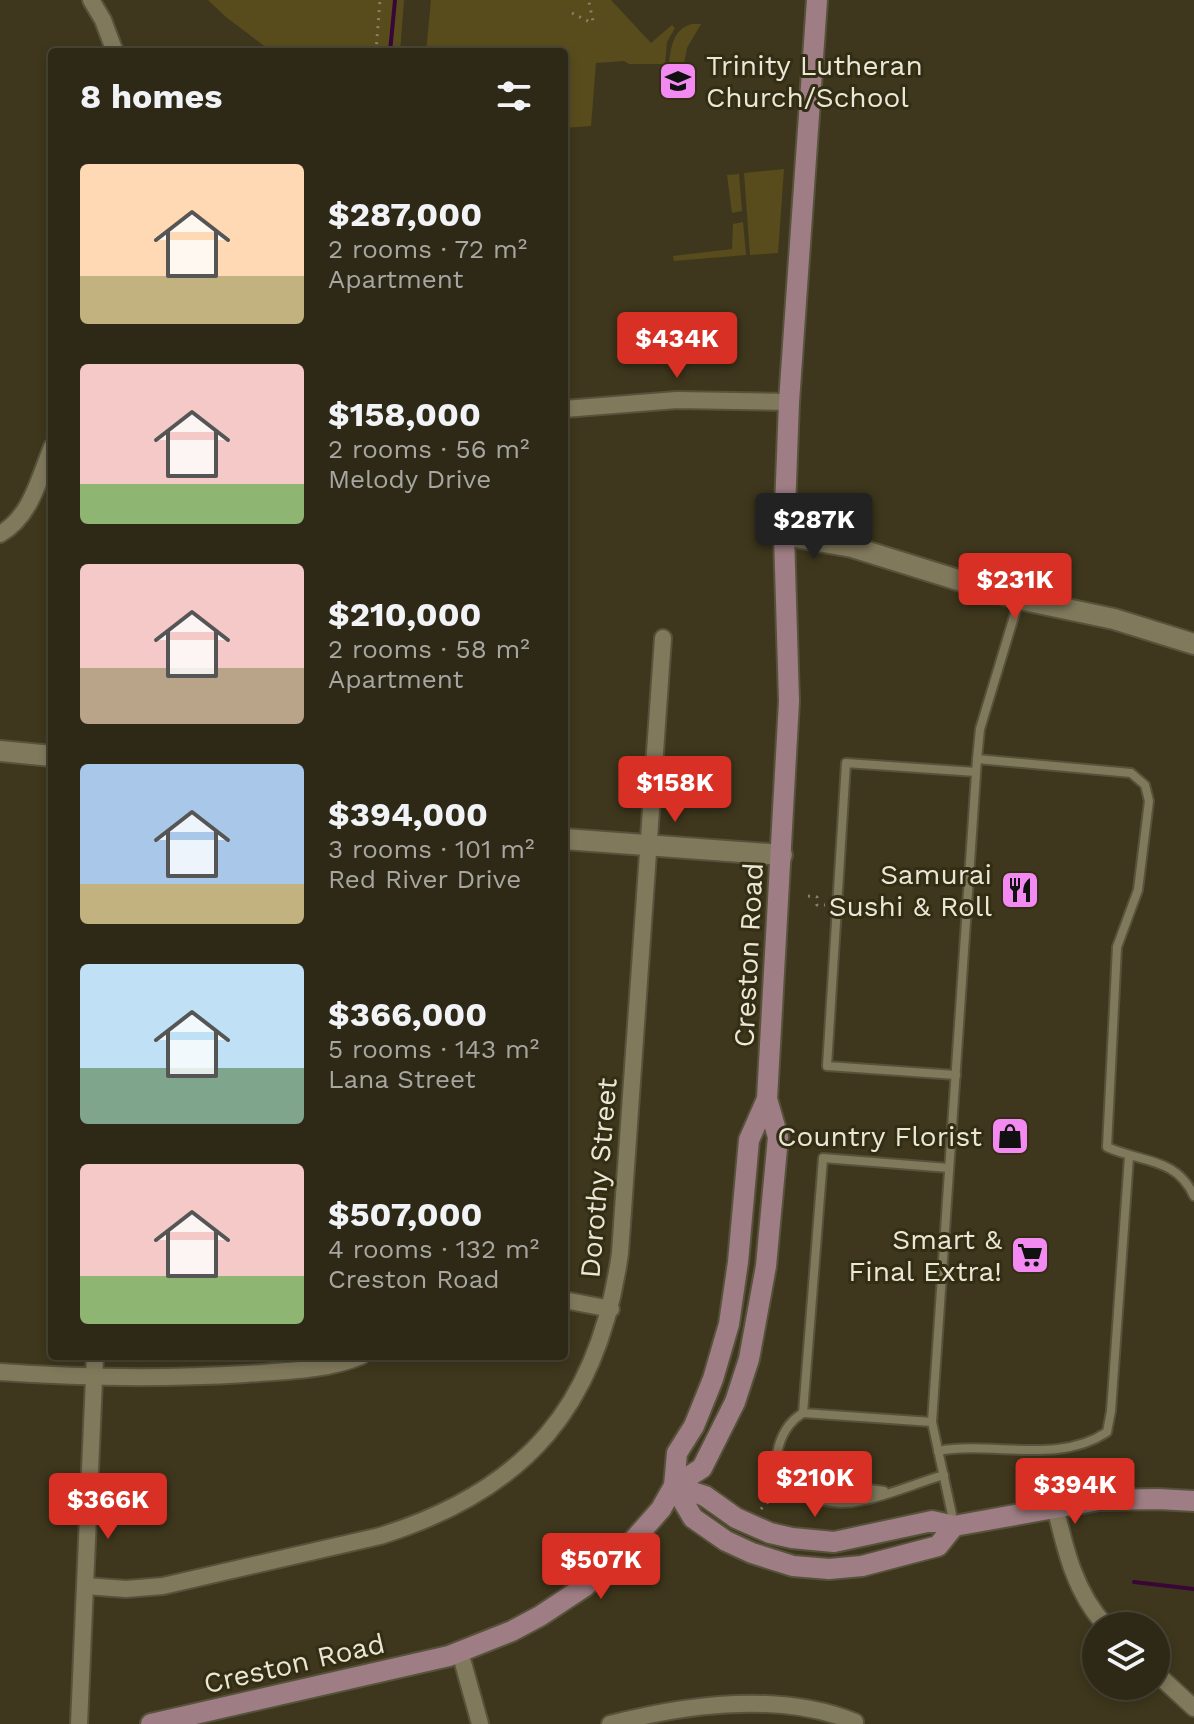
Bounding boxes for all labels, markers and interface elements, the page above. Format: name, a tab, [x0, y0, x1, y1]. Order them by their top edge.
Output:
place label: Trinity Lutheran Church/School	[706, 49, 923, 114]
school or university icon: Trinity Lutheran Church/School	[657, 60, 699, 102]
icon: filters	[492, 74, 536, 118]
text: 8 homes	[80, 76, 222, 116]
text: $287,000	[328, 194, 482, 234]
icon: home	[144, 196, 240, 292]
text: 2 rooms · 72 m²	[328, 234, 527, 264]
text: Apartment	[328, 264, 464, 294]
pin: $434K	[621, 312, 733, 380]
text: $434K	[635, 323, 719, 353]
text: $158,000	[328, 394, 481, 434]
icon: home	[144, 396, 240, 492]
text: 2 rooms · 56 m²	[328, 434, 530, 464]
text: Melody Drive	[328, 464, 491, 494]
pin: $287K	[758, 493, 870, 561]
text: $287K	[773, 504, 855, 534]
pin: $231K	[959, 553, 1071, 621]
text: $231K	[977, 564, 1053, 594]
text: $210,000	[328, 594, 482, 634]
icon: home	[144, 596, 240, 692]
text: 2 rooms · 58 m²	[328, 634, 530, 664]
text: Apartment	[328, 664, 464, 694]
pin: $158K	[619, 756, 731, 824]
text: $158K	[636, 767, 714, 797]
text: $394,000	[328, 794, 488, 834]
icon: home	[144, 796, 240, 892]
text: 3 rooms · 101 m²	[328, 834, 535, 864]
place label: Samurai Sushi & Roll	[829, 858, 992, 923]
street label: Creston Road	[727, 862, 770, 1048]
text: Red River Drive	[328, 864, 521, 894]
restaurant icon: Samurai Sushi & Roll	[999, 869, 1041, 911]
text: $366,000	[328, 994, 487, 1034]
icon: home	[144, 996, 240, 1092]
text: 5 rooms · 143 m²	[328, 1034, 539, 1064]
text: Lana Street	[328, 1064, 476, 1094]
street label: Dorothy Street	[573, 1076, 624, 1279]
shop icon: Country Florist	[989, 1115, 1031, 1157]
place label: Country Florist	[777, 1120, 982, 1153]
text: $507,000	[328, 1194, 482, 1234]
icon: home	[144, 1196, 240, 1292]
place label: Smart & Final Extra!	[848, 1223, 1003, 1288]
text: 4 rooms · 132 m²	[328, 1234, 539, 1264]
supermarket icon: Smart & Final Extra!	[1009, 1234, 1051, 1276]
text: Creston Road	[328, 1264, 500, 1294]
pin: $210K	[759, 1451, 871, 1519]
pin: $394K	[1019, 1458, 1131, 1526]
text: $210K	[776, 1462, 854, 1492]
text: $394K	[1034, 1469, 1116, 1499]
pin: $366K	[52, 1473, 164, 1541]
text: $366K	[67, 1484, 149, 1514]
pin: $507K	[545, 1533, 657, 1601]
text: $507K	[560, 1544, 642, 1574]
map controls	[1082, 1612, 1170, 1700]
button: layers	[1082, 1612, 1170, 1700]
street label: Creston Road	[200, 1627, 388, 1700]

